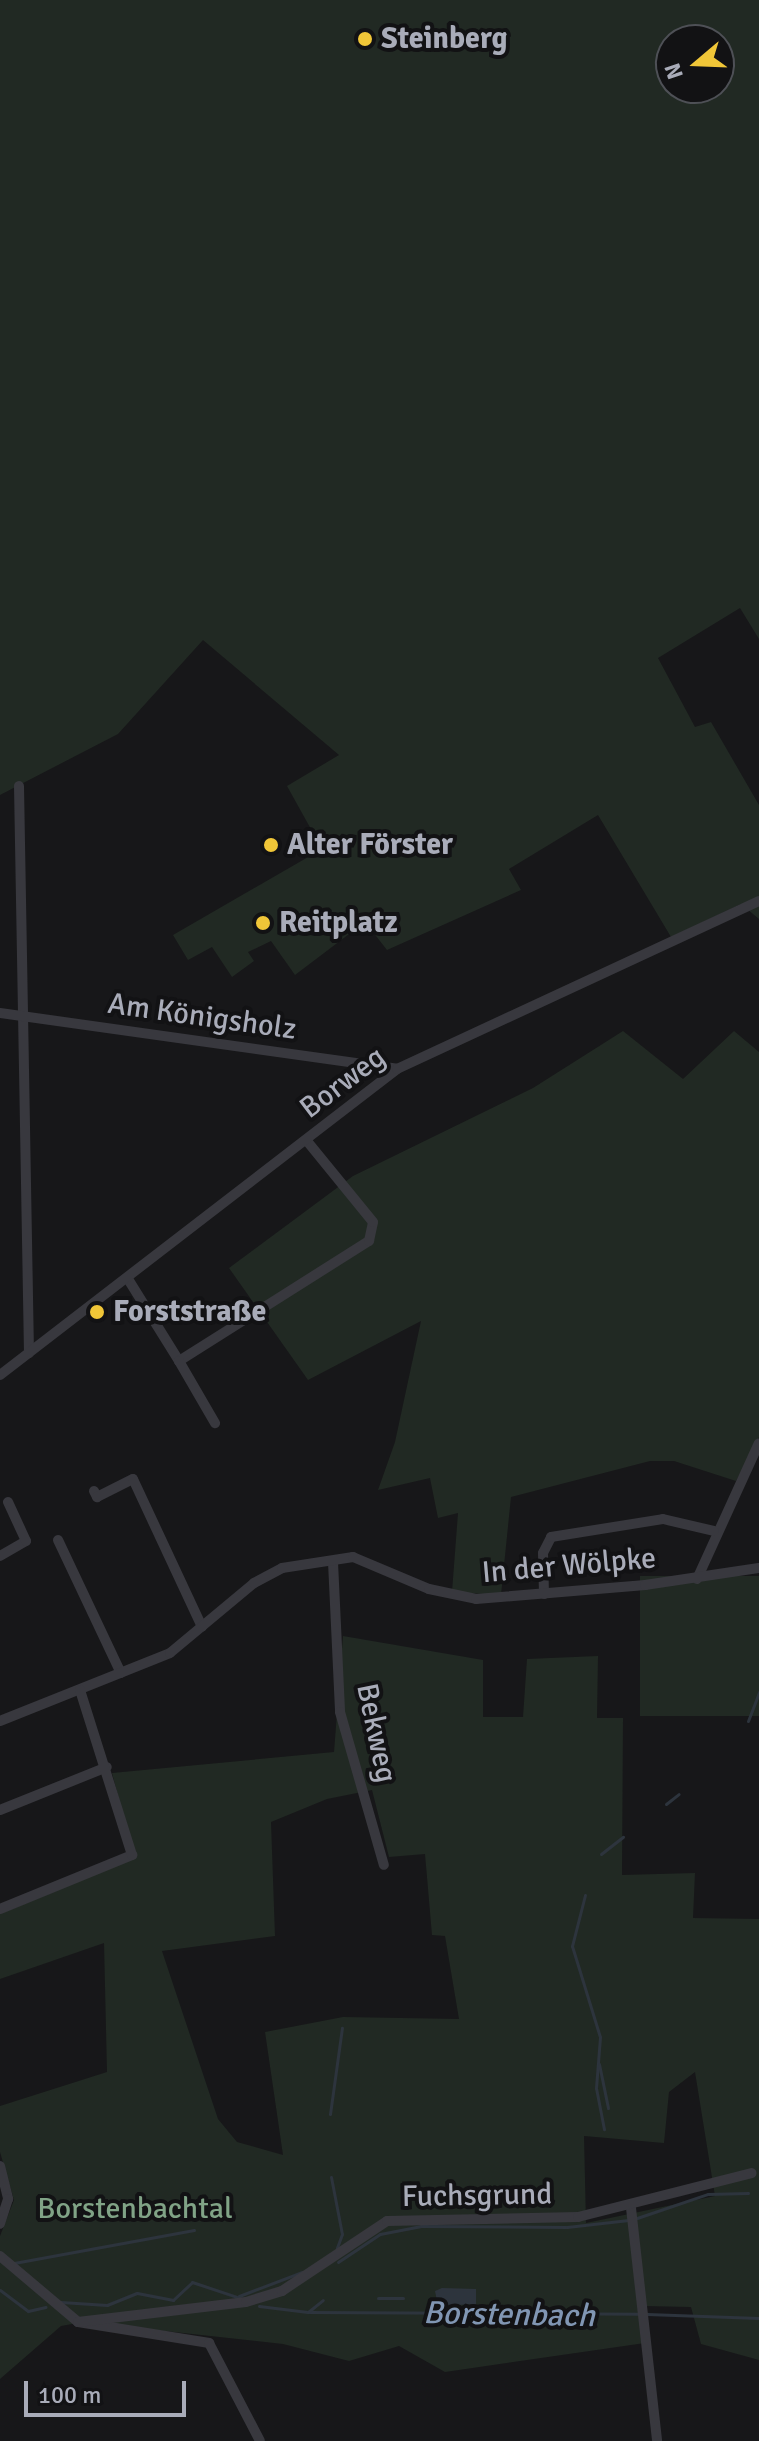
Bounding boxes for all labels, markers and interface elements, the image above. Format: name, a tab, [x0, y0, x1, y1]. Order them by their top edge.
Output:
place label: Steinberg	[381, 21, 508, 57]
north arrow	[655, 24, 735, 104]
marker: Steinberg	[356, 30, 374, 48]
text: N	[658, 60, 689, 83]
place label: Alter Förster	[287, 827, 453, 863]
marker: Alter Förster	[262, 836, 280, 854]
place label: Reitplatz	[279, 905, 398, 941]
marker: Reitplatz	[254, 914, 272, 932]
street label: Am Königsholz	[105, 986, 299, 1048]
street label: Borweg	[293, 1039, 393, 1127]
place label: Forststraße	[113, 1294, 266, 1330]
marker: Forststraße	[88, 1303, 106, 1321]
street label: In der Wölpke	[480, 1540, 658, 1592]
street label: Bekweg	[348, 1680, 404, 1786]
street label: Fuchsgrund	[402, 2177, 552, 2215]
park label: Borstenbachtal	[37, 2191, 233, 2227]
water label: Borstenbach	[423, 2294, 595, 2336]
scale bar	[28, 2365, 190, 2415]
text: 100 m	[38, 2380, 101, 2410]

